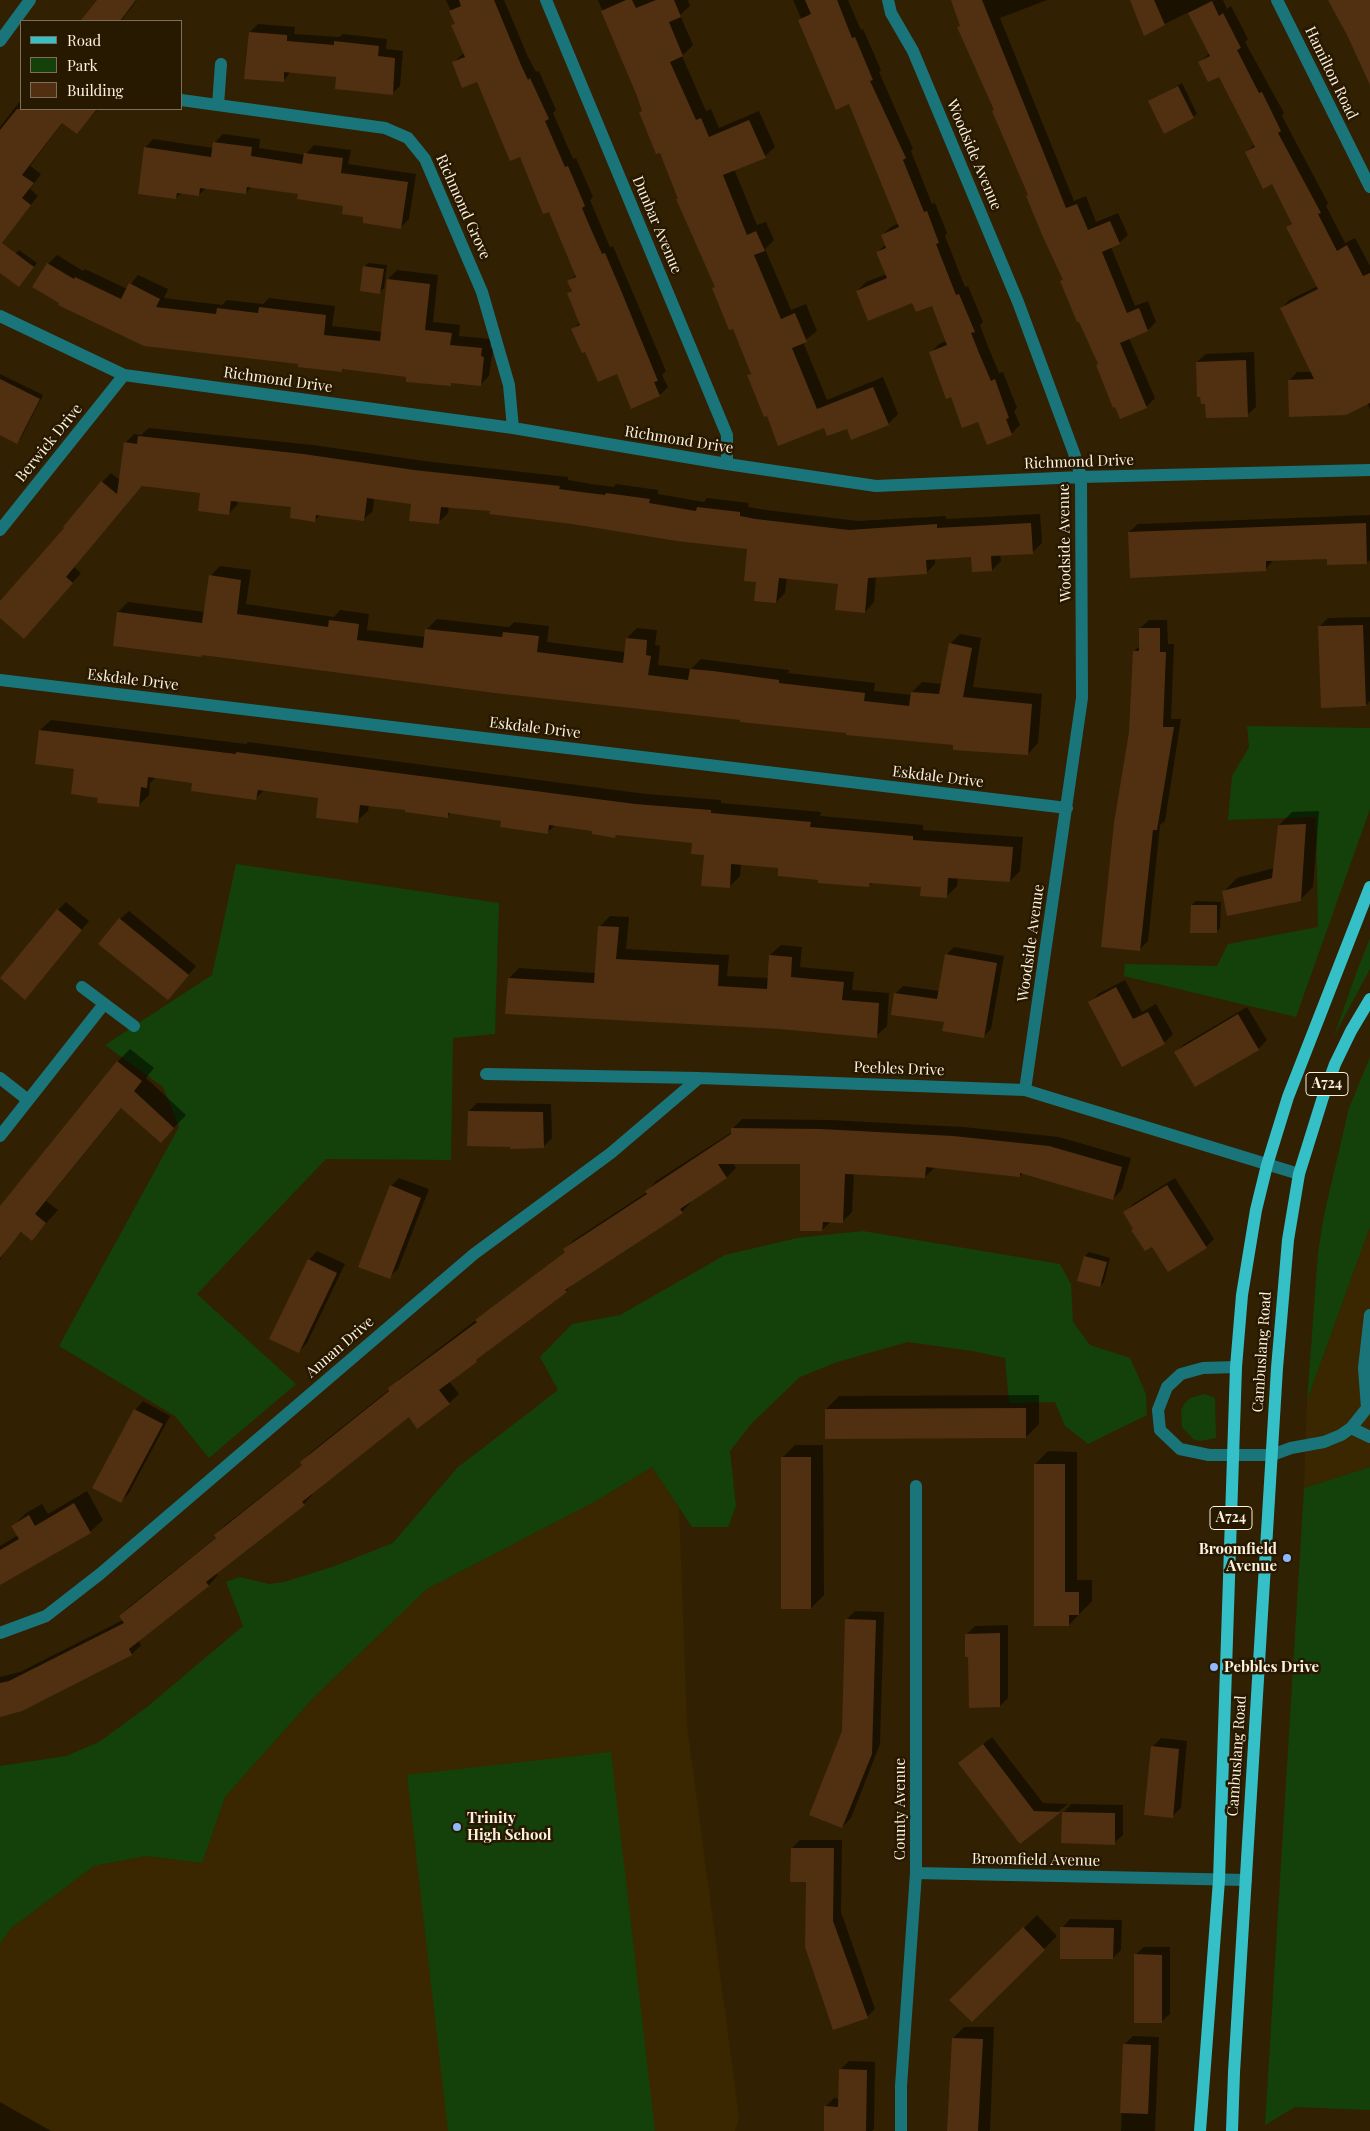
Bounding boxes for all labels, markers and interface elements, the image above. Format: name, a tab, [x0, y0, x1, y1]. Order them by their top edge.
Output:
legend	[20, 20, 182, 110]
street label: Hamilton Road	[1301, 24, 1361, 122]
text: Road	[67, 30, 101, 50]
text: Park	[67, 55, 98, 75]
text: Building	[67, 80, 123, 100]
street label: Woodside Avenue	[943, 97, 1005, 213]
street label: Richmond Grove	[432, 152, 494, 262]
street label: Dunbar Avenue	[628, 173, 686, 277]
street label: Richmond Drive	[222, 363, 334, 397]
street label: Berwick Drive	[12, 400, 86, 486]
street label: Richmond Drive	[623, 423, 735, 457]
street label: Richmond Drive	[1024, 451, 1134, 473]
street label: Woodside Avenue	[1055, 484, 1075, 602]
street label: Eskdale Drive	[86, 665, 180, 695]
street label: Eskdale Drive	[488, 713, 582, 743]
street label: Eskdale Drive	[891, 762, 985, 792]
street label: Woodside Avenue	[1014, 883, 1048, 1003]
street label: Peebles Drive	[853, 1058, 945, 1080]
road number: A724	[1306, 1072, 1348, 1096]
street label: Cambuslang Road	[1249, 1291, 1275, 1413]
street label: Annan Drive	[302, 1313, 378, 1381]
road number: A724	[1210, 1506, 1252, 1530]
place label: Broomfield Avenue	[1199, 1540, 1277, 1575]
marker: Broomfield Avenue	[1281, 1552, 1293, 1564]
place label: Pebbles Drive	[1224, 1658, 1319, 1676]
marker: Pebbles Drive	[1208, 1661, 1220, 1673]
street label: Cambuslang Road	[1224, 1695, 1250, 1817]
street label: County Avenue	[891, 1758, 909, 1860]
place label: Trinity High School	[467, 1809, 551, 1844]
marker: Trinity High School	[451, 1821, 463, 1833]
street label: Broomfield Avenue	[972, 1850, 1100, 1870]

